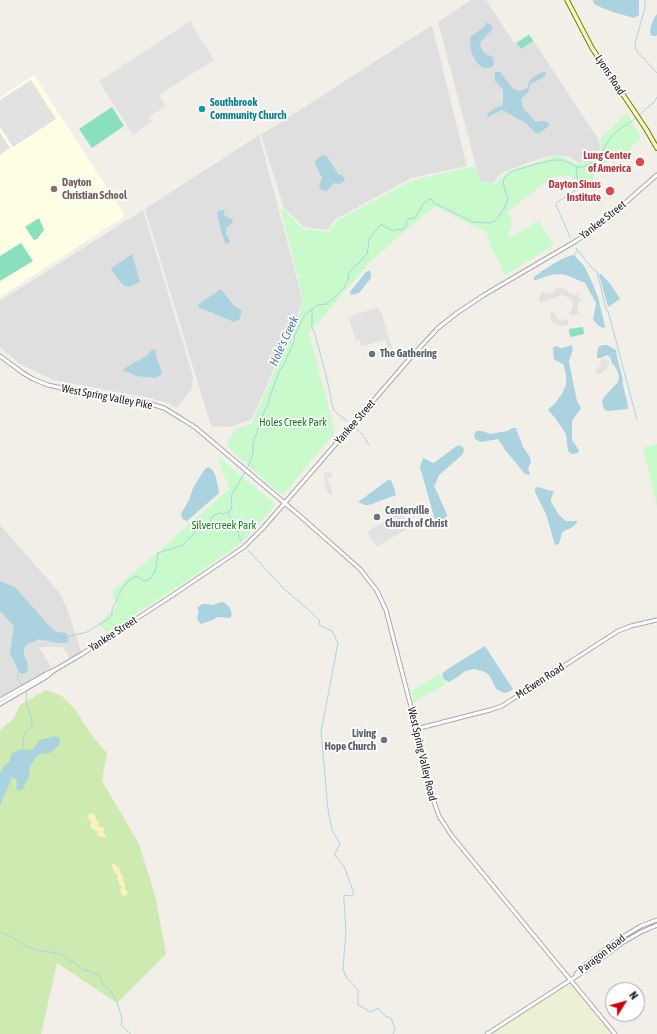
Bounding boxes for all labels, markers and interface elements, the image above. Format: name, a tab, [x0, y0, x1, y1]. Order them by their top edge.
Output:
street label: Lyons Road	[592, 52, 628, 98]
place label: Southbrook Community Church	[210, 96, 287, 122]
marker: Southbrook Community Church	[197, 104, 207, 114]
place label: Lung Center of America	[583, 149, 631, 175]
marker: Lung Center of America	[634, 156, 646, 168]
place label: Dayton Christian School	[62, 176, 127, 202]
place label: Dayton Sinus Institute	[548, 178, 601, 204]
marker: Dayton Christian School	[49, 184, 59, 194]
marker: Dayton Sinus Institute	[604, 185, 616, 197]
street label: Yankee Street	[577, 198, 629, 242]
water label: Hole's Creek	[266, 314, 302, 368]
place label: The Gathering	[380, 347, 437, 361]
marker: The Gathering	[367, 349, 377, 359]
street label: West Spring Valley Pike	[60, 382, 154, 412]
street label: Yankee Street	[332, 397, 378, 447]
park label: Holes Creek Park	[259, 416, 327, 430]
place label: Centerville Church of Christ	[385, 504, 448, 530]
marker: Centerville Church of Christ	[372, 512, 382, 522]
park label: Silvercreek Park	[192, 519, 256, 533]
street label: Yankee Street	[86, 614, 140, 654]
street label: McEwen Road	[513, 660, 567, 702]
street label: West Spring Valley Road	[405, 706, 439, 802]
place label: Living Hope Church	[324, 727, 376, 753]
marker: Living Hope Church	[379, 735, 389, 745]
street label: Paragon Road	[576, 932, 628, 976]
north arrow	[605, 982, 645, 1022]
text: N	[627, 989, 641, 1002]

